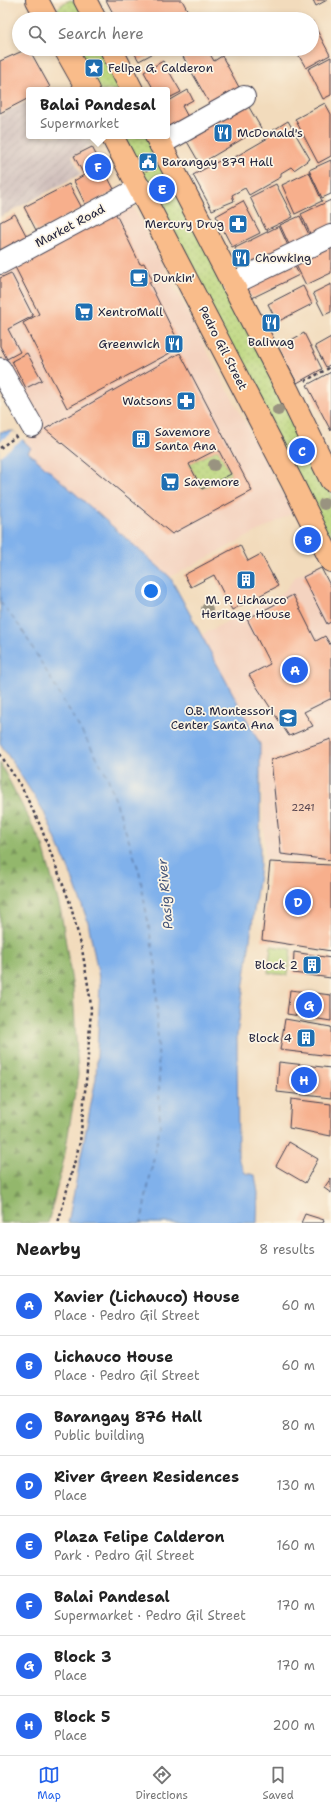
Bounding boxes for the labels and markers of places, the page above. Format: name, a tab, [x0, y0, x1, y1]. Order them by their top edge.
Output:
place icon: Felipe G. Calderon	[83, 57, 105, 79]
place label: Felipe G. Calderon	[108, 60, 213, 76]
restaurant icon: McDonald's	[212, 122, 234, 144]
place label: McDonald's	[237, 125, 303, 141]
public building icon: Barangay 879 Hall	[137, 151, 159, 173]
pin: F	[85, 152, 111, 182]
place label: Barangay 879 Hall	[162, 154, 273, 170]
pin: E	[149, 174, 175, 204]
pharmacy icon: Mercury Drug	[227, 213, 249, 235]
place label: Mercury Drug	[145, 216, 224, 232]
restaurant icon: Chowking	[230, 247, 252, 269]
place label: Chowking	[255, 250, 311, 266]
cafe icon: Dunkin'	[128, 267, 150, 289]
place label: Dunkin'	[153, 270, 195, 286]
supermarket icon: XentroMall	[73, 301, 95, 323]
place label: XentroMall	[98, 304, 163, 320]
restaurant icon: Baliwag	[260, 312, 282, 334]
restaurant icon: Greenwich	[163, 333, 185, 355]
place label: Baliwag	[248, 334, 294, 350]
place label: Greenwich	[98, 336, 160, 352]
pharmacy icon: Watsons	[175, 390, 197, 412]
place label: Watsons	[122, 393, 172, 409]
place label: Savemore Santa Ana	[155, 424, 217, 454]
building icon: Savemore Santa Ana	[130, 428, 152, 450]
pin: C	[289, 436, 315, 466]
supermarket icon: Savemore	[159, 471, 181, 493]
place label: Savemore	[184, 474, 240, 490]
pin: B	[295, 525, 321, 555]
building icon: M. P. Lichauco Heritage House	[235, 569, 257, 591]
place label: M. P. Lichauco Heritage House	[201, 592, 291, 622]
pin: A	[282, 655, 308, 685]
place label: O.B. Montessori Center Santa Ana	[171, 703, 275, 733]
school or university icon: O.B. Montessori Center Santa Ana	[277, 707, 299, 729]
pin: D	[285, 887, 311, 917]
building icon: Block 2	[301, 954, 323, 976]
place label: Block 2	[255, 957, 298, 973]
pin: G	[296, 990, 322, 1020]
building icon: Block 4	[295, 1027, 317, 1049]
place label: Block 4	[249, 1030, 292, 1046]
pin: H	[291, 1065, 317, 1095]

